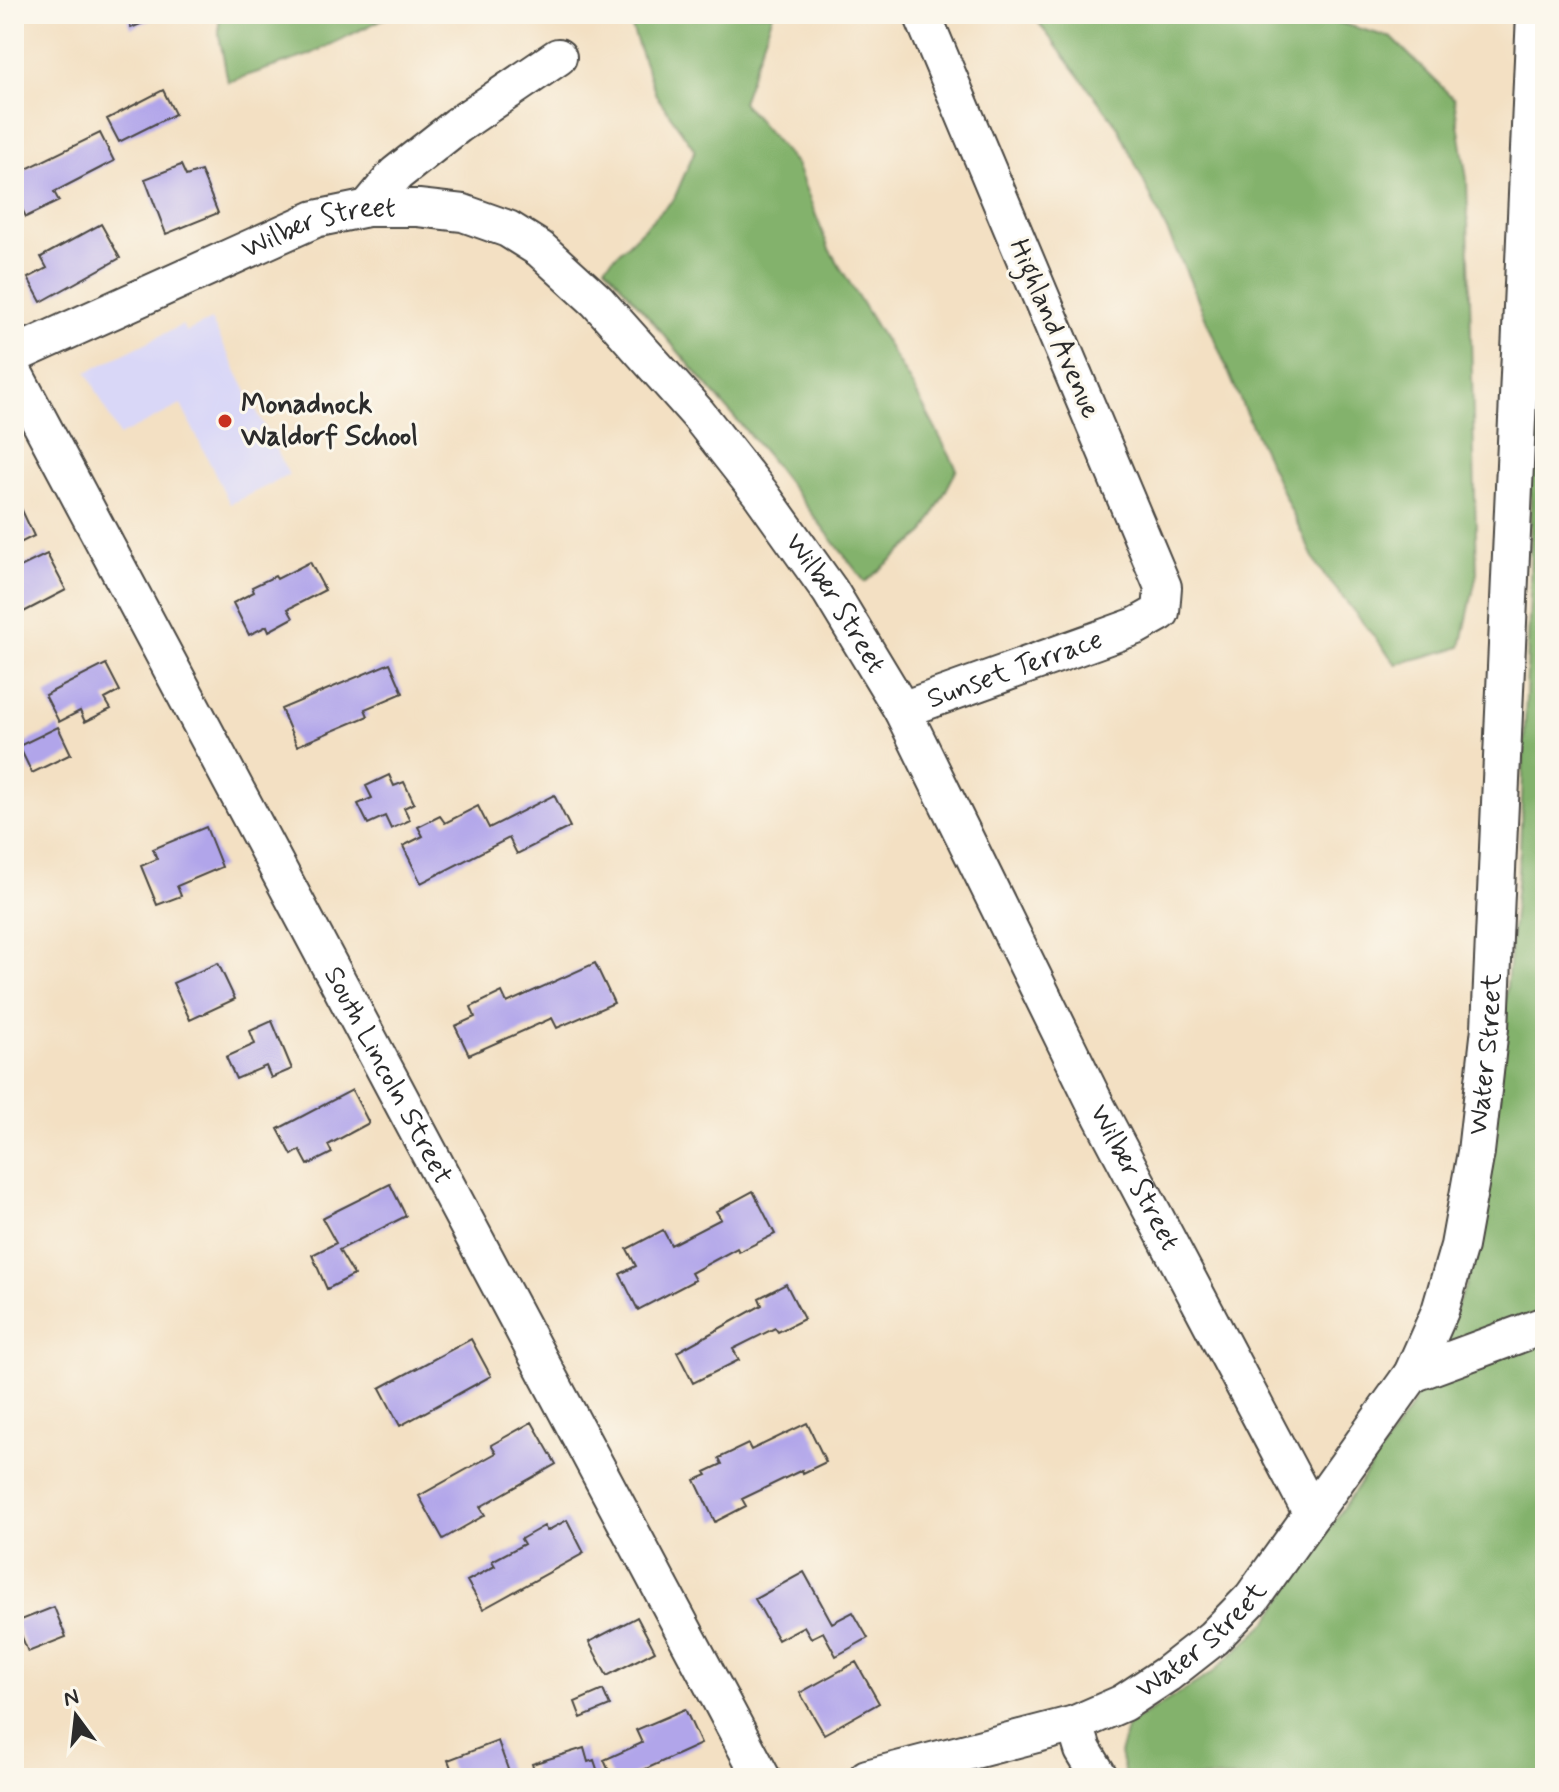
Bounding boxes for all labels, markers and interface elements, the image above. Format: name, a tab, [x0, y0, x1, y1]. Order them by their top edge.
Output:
street label: Wilber Street	[236, 189, 396, 268]
street label: Highland Avenue	[997, 233, 1109, 426]
place label: Monadnock Waldorf School	[241, 387, 418, 456]
marker: Monadnock Waldorf School	[216, 412, 234, 430]
street label: Wilber Street	[776, 526, 894, 681]
street label: Sunset Terrace	[922, 621, 1108, 718]
street label: South Lincoln Street	[315, 960, 461, 1191]
street label: Water Street	[1460, 972, 1511, 1137]
street label: Wilber Street	[1080, 1098, 1188, 1257]
street label: Water Street	[1129, 1575, 1276, 1708]
north arrow	[36, 1676, 116, 1756]
text: N	[61, 1683, 82, 1714]

